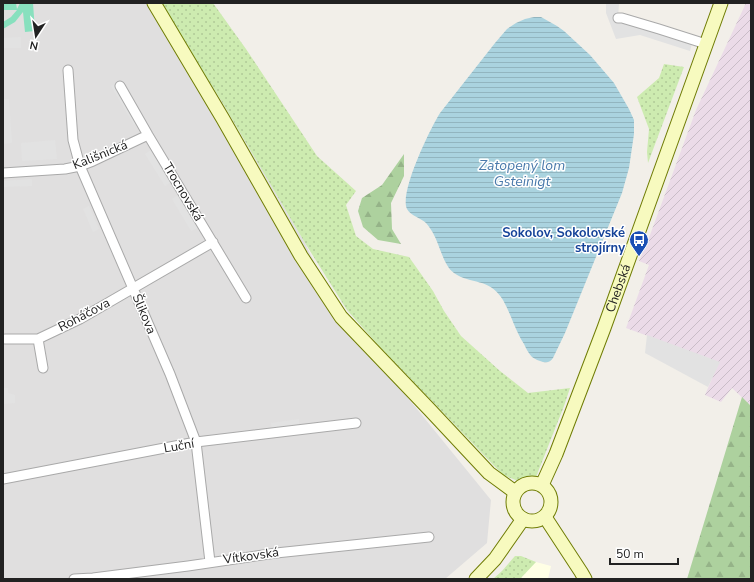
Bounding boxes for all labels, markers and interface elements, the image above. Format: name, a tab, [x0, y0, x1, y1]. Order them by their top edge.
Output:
north arrow	[16, 16, 56, 56]
text: N	[28, 37, 40, 53]
street label: Kališnická	[70, 136, 130, 174]
water label: Zatopený lom Gsteinigt	[479, 156, 565, 191]
street label: Trocnovská	[158, 159, 208, 225]
place label: Sokolov, Sokolovské strojírny	[502, 224, 625, 257]
bus stop icon: Sokolov, Sokolovské strojírny	[628, 229, 650, 257]
street label: Chebská	[601, 262, 635, 315]
street label: Šlikova	[128, 291, 161, 337]
street label: Roháčova	[55, 294, 113, 336]
street label: Luční	[162, 434, 197, 458]
scale bar	[610, 540, 678, 566]
street label: Vítkovská	[221, 543, 280, 569]
text: 50 m	[616, 546, 644, 562]

